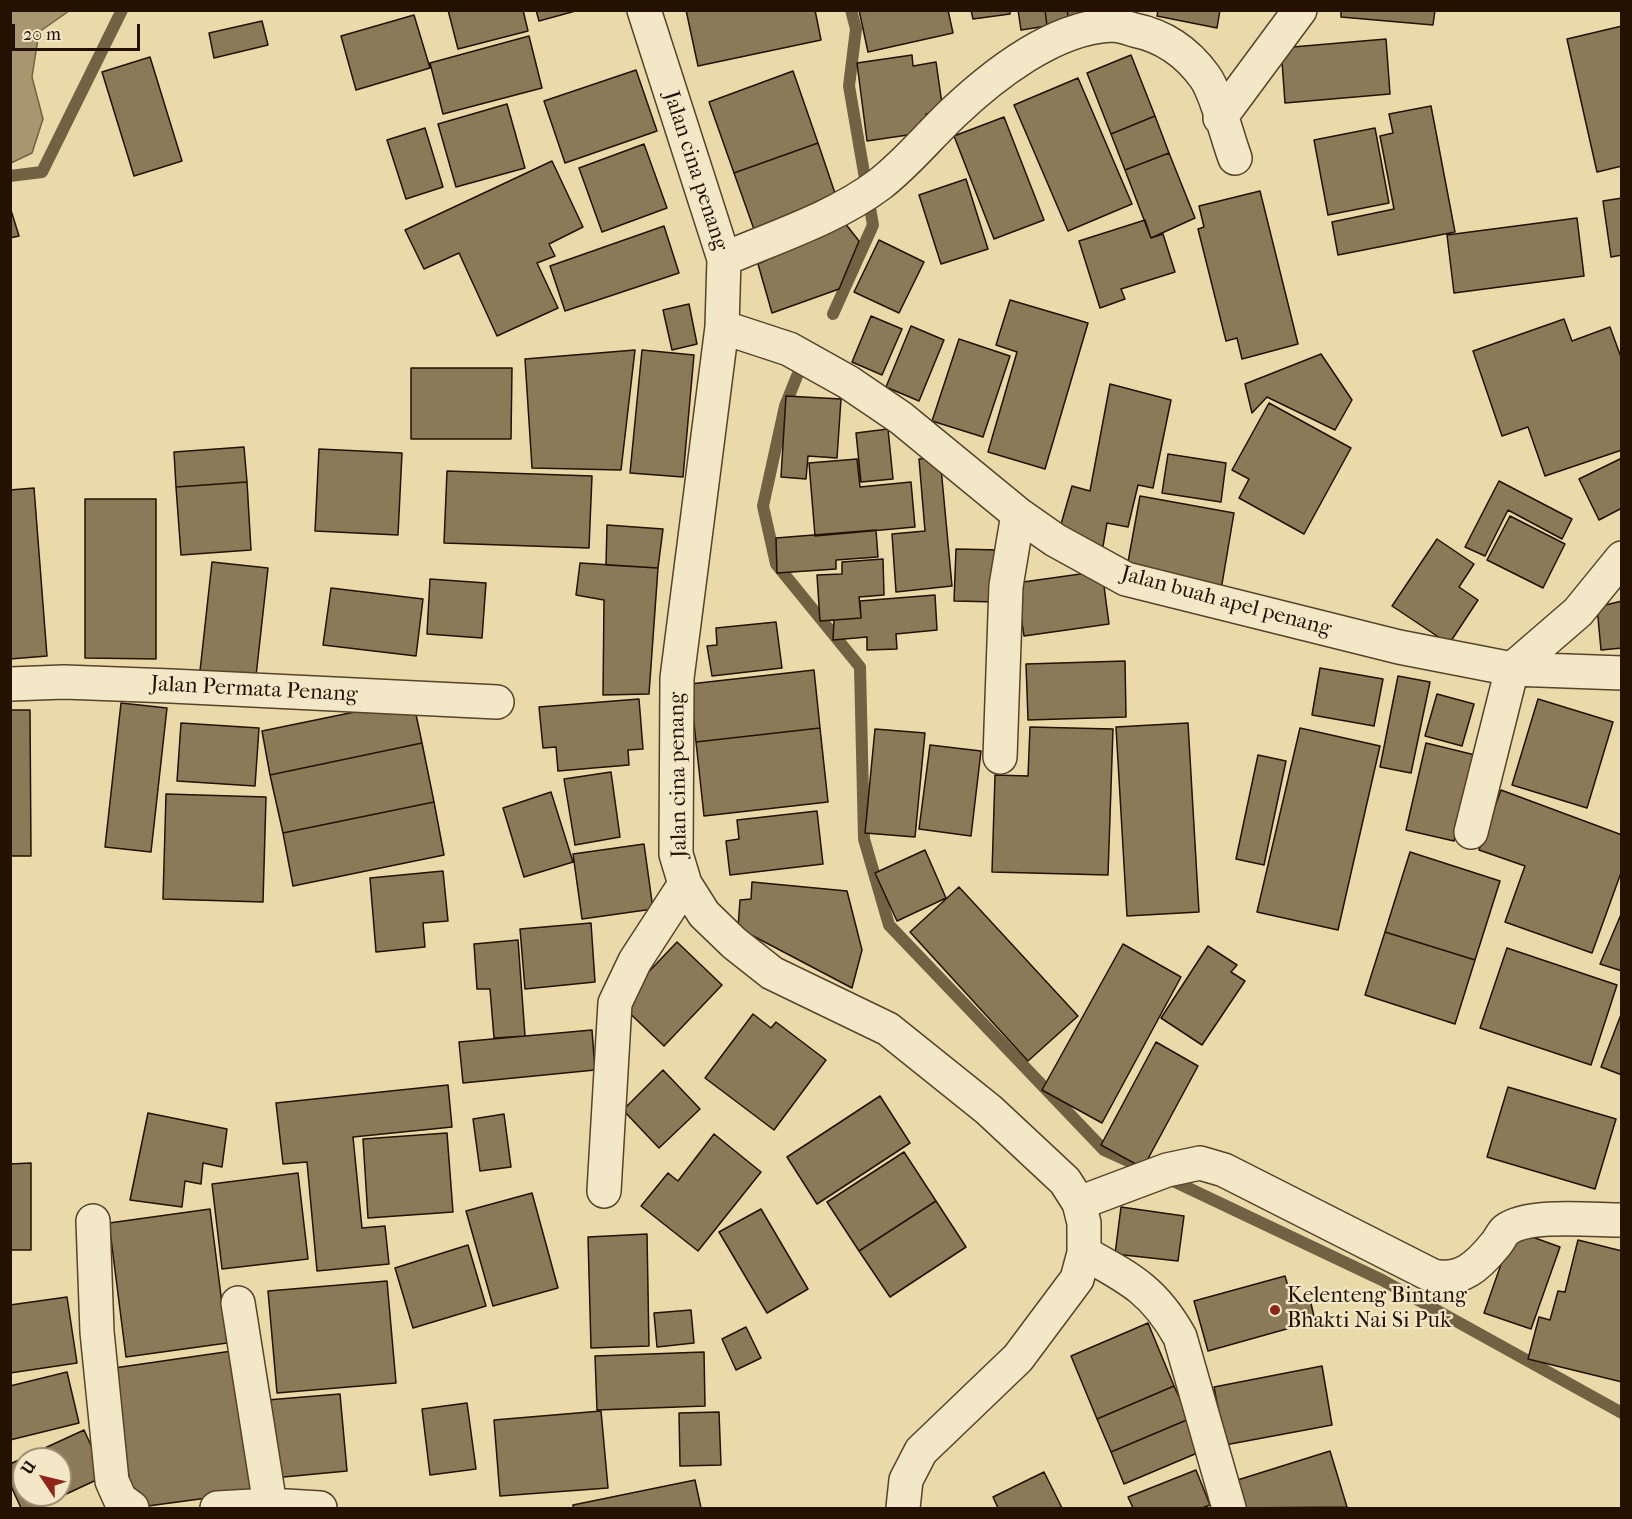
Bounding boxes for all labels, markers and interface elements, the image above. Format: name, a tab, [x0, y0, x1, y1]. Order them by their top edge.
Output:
scale bar	[15, 12, 142, 50]
text: 20 m	[23, 24, 61, 45]
street label: Jalan cina penang	[657, 88, 733, 254]
street label: Jalan buah apel penang	[1118, 561, 1334, 643]
street label: Jalan Permata Penang	[150, 671, 358, 709]
street label: Jalan cina penang	[664, 692, 694, 858]
place label: Kelenteng Bintang Bhakti Nai Si Puk	[1287, 1284, 1467, 1336]
marker: Kelenteng Bintang Bhakti Nai Si Puk	[1268, 1303, 1282, 1317]
north arrow	[12, 1447, 72, 1507]
text: U	[17, 1457, 40, 1478]

